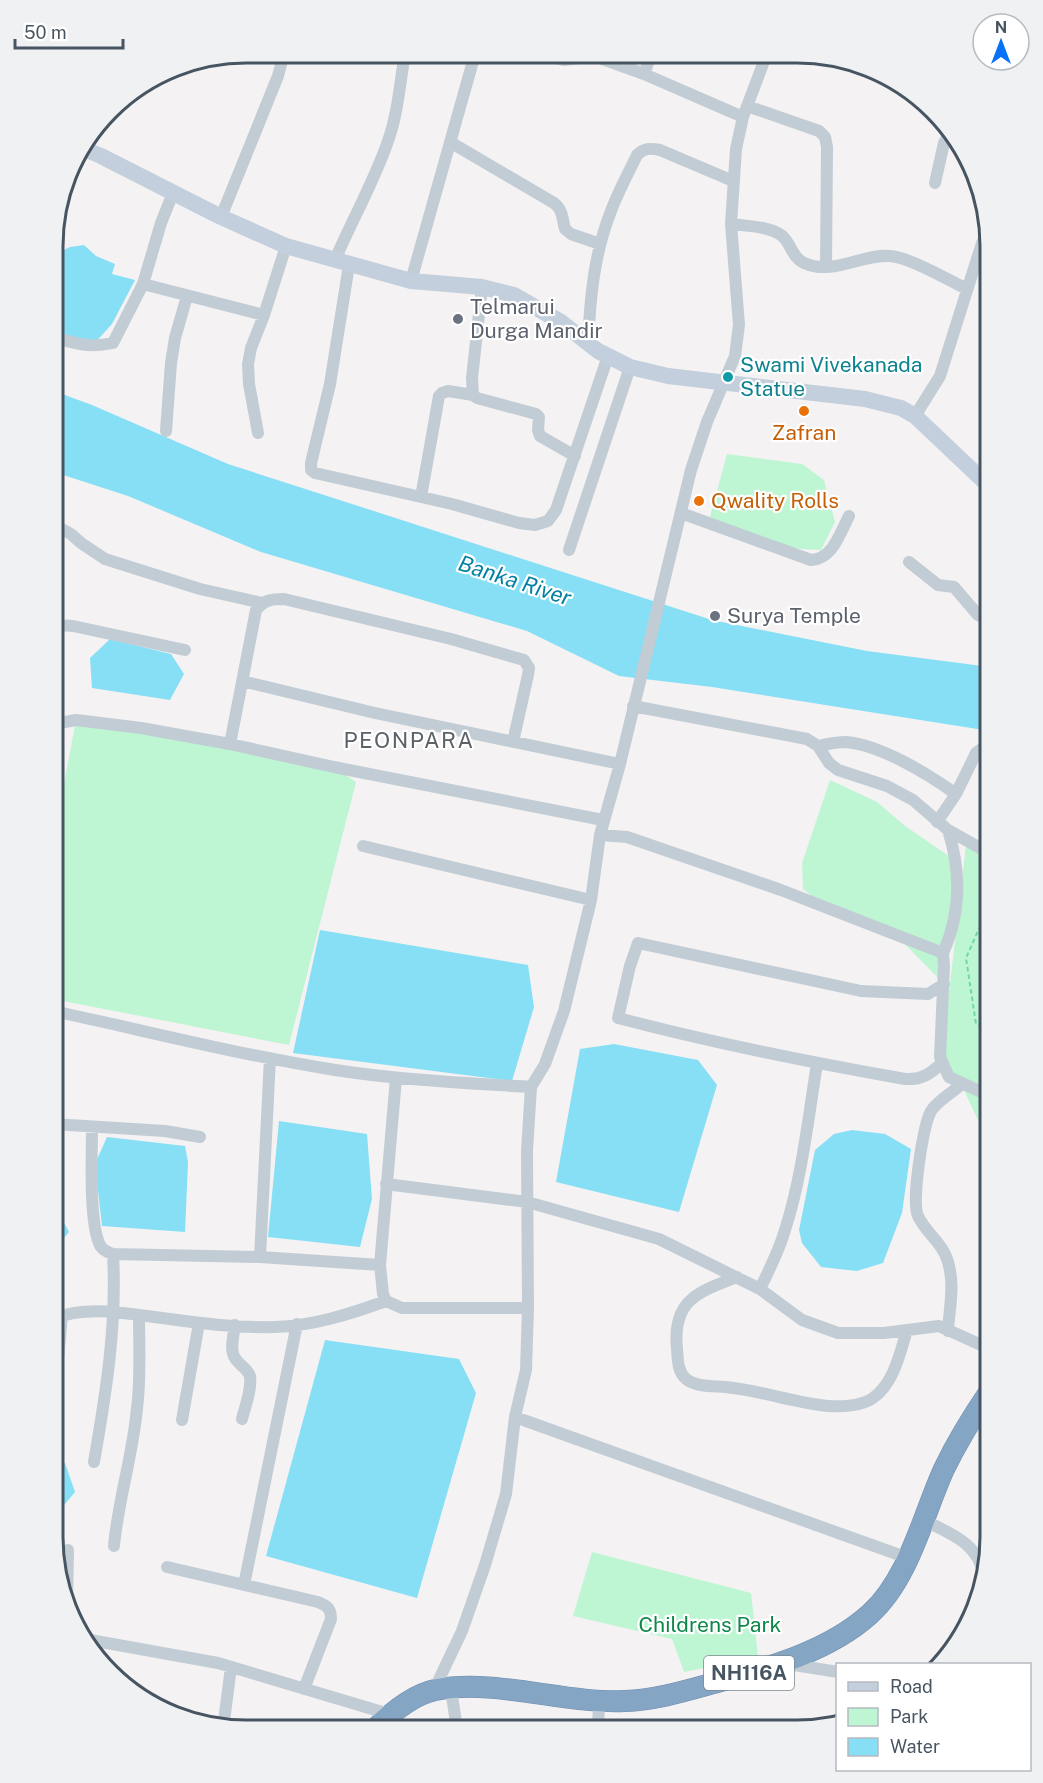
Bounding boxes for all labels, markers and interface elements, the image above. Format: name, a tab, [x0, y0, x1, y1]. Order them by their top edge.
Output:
scale bar	[15, 12, 123, 50]
north arrow	[971, 12, 1031, 72]
text: N	[995, 18, 1007, 37]
text: 50 m	[24, 22, 67, 43]
place label: Telmarui Durga Mandir	[470, 294, 603, 343]
marker: Telmarui Durga Mandir	[451, 312, 465, 326]
place label: Swami Vivekanada Statue	[740, 352, 922, 401]
marker: Swami Vivekanada Statue	[721, 370, 735, 384]
marker: Zafran	[797, 404, 811, 418]
place label: Zafran	[772, 420, 836, 445]
place label: Qwality Rolls	[711, 488, 839, 513]
marker: Qwality Rolls	[692, 494, 706, 508]
water label: Banka River	[455, 550, 575, 611]
place label: Surya Temple	[727, 603, 861, 628]
marker: Surya Temple	[708, 609, 722, 623]
district label: PEONPARA	[343, 727, 475, 753]
park label: Childrens Park	[639, 1612, 782, 1637]
road number: NH116A	[704, 1656, 794, 1690]
legend	[836, 1663, 1031, 1771]
text: Road	[890, 1676, 933, 1697]
text: Park	[890, 1706, 928, 1727]
text: Water	[890, 1736, 940, 1757]

